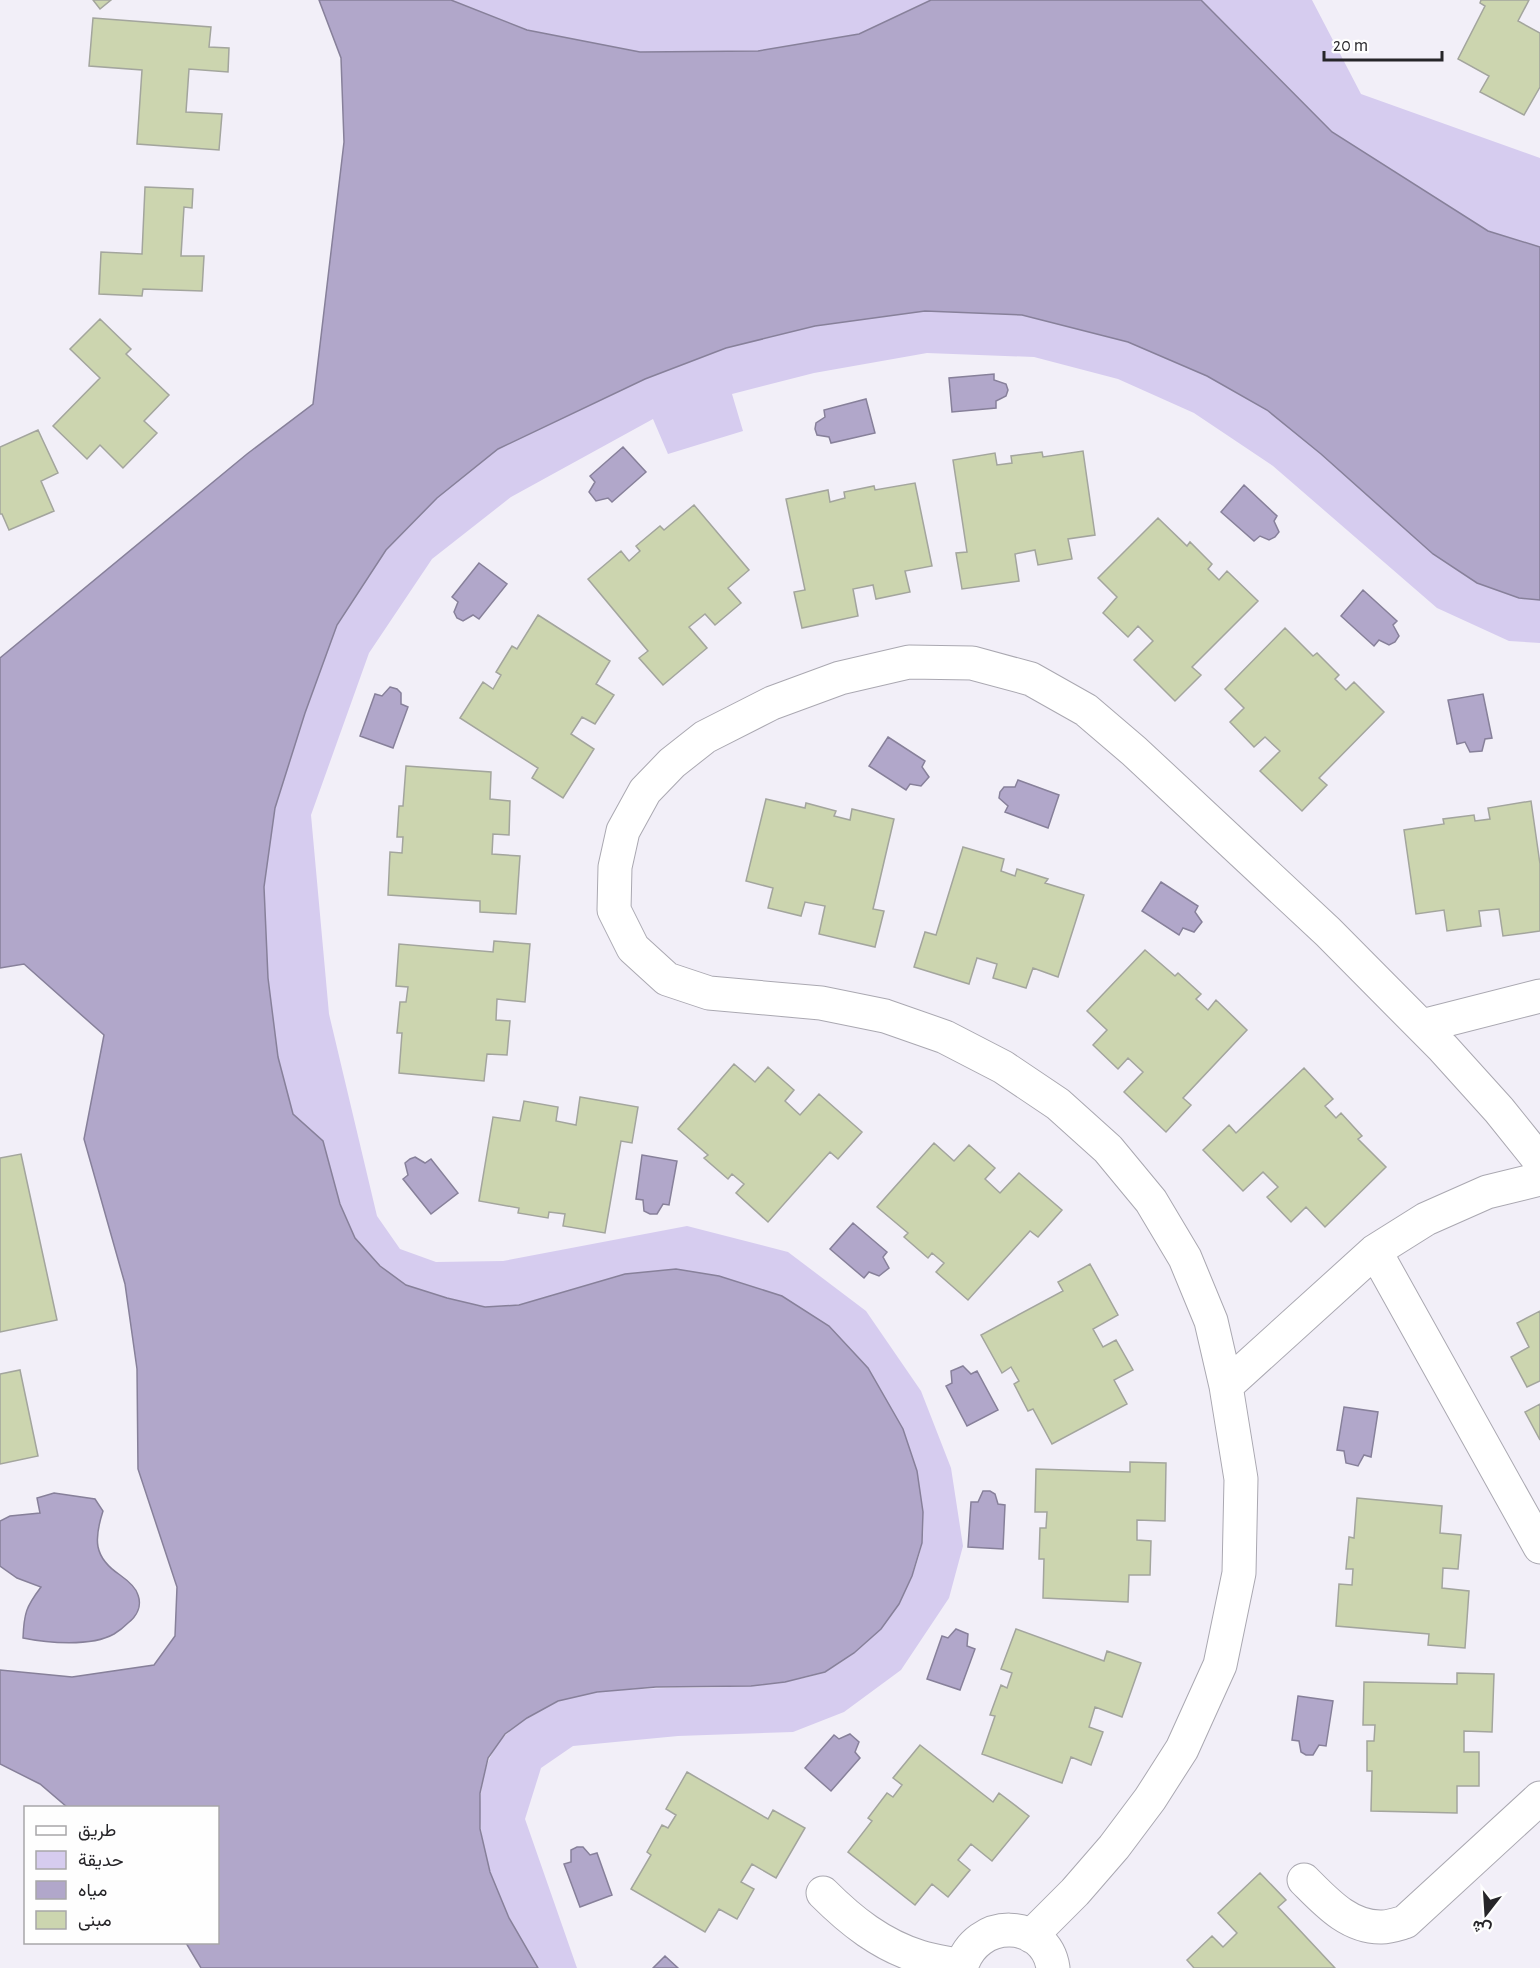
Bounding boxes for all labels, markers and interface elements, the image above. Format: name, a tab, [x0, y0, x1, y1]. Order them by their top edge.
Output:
scale bar	[1324, 24, 1442, 62]
text: 20 m	[1333, 37, 1368, 55]
legend	[24, 1806, 219, 1944]
text: طريق	[78, 1822, 116, 1841]
text: حديقة	[78, 1852, 124, 1870]
text: مياه	[78, 1882, 107, 1900]
north arrow	[1456, 1884, 1516, 1944]
text: مبنى	[78, 1912, 112, 1931]
text: ش	[1470, 1916, 1494, 1938]

